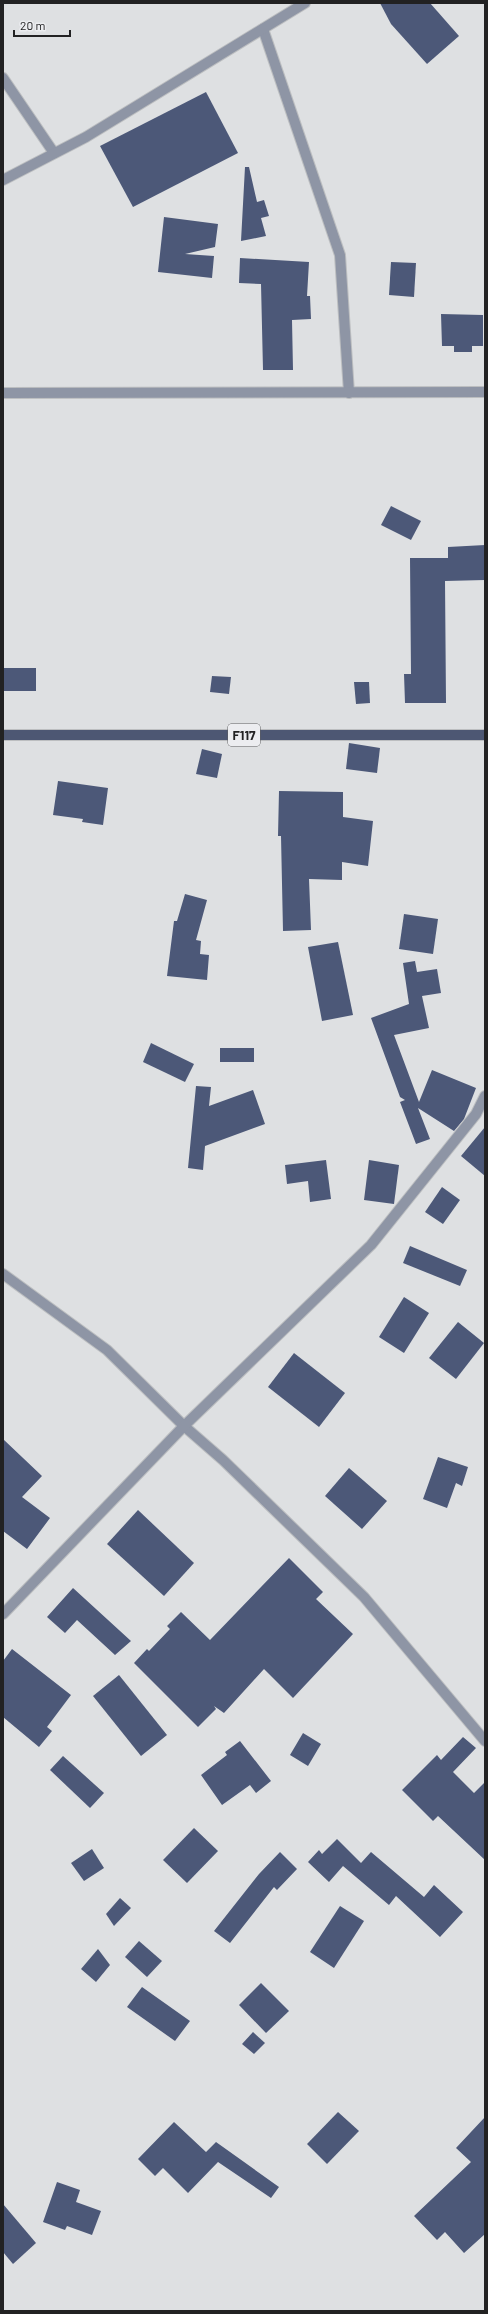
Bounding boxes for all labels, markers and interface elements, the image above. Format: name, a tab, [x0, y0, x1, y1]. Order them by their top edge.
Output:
scale bar	[14, 12, 70, 38]
text: 20 m	[20, 18, 46, 32]
road number: F117	[228, 724, 260, 746]

